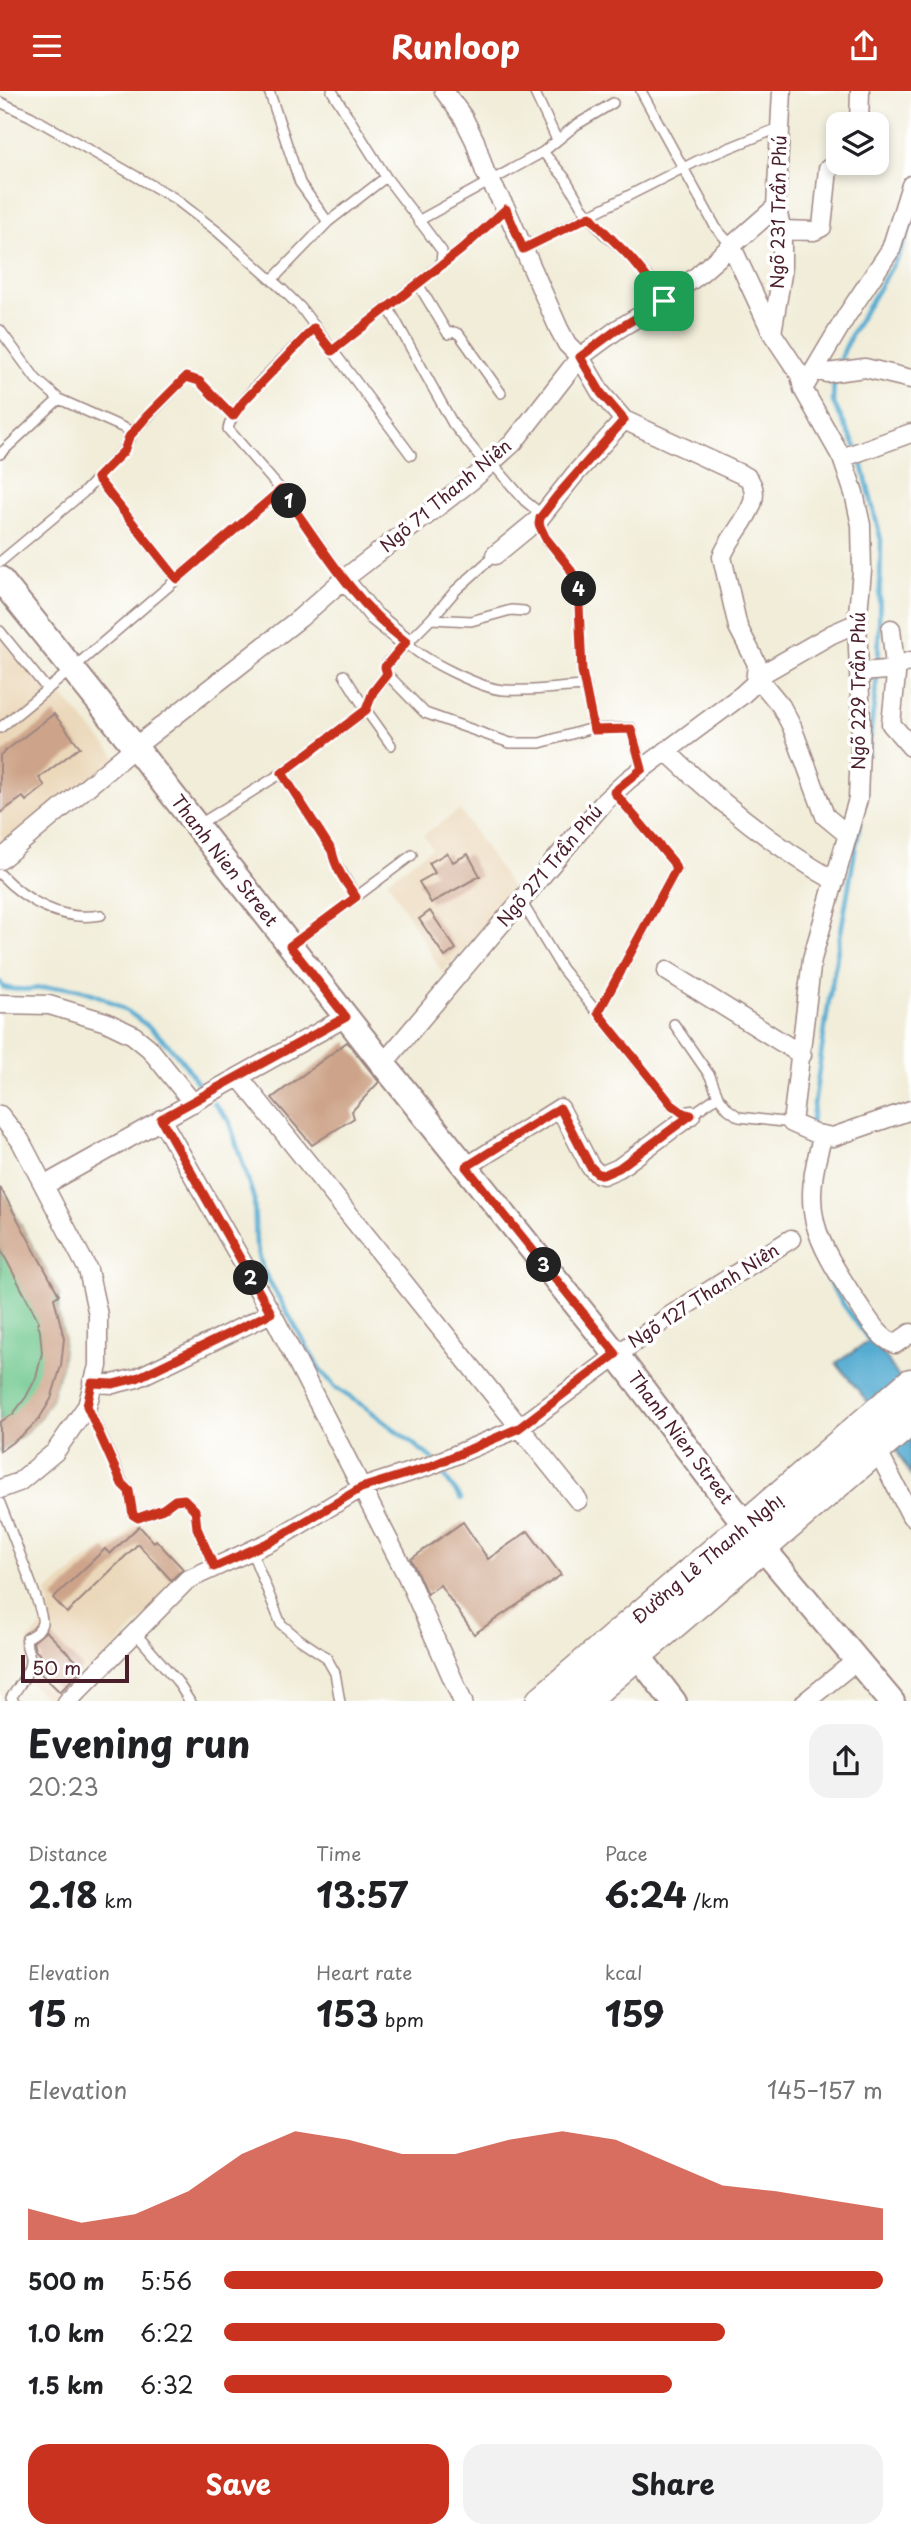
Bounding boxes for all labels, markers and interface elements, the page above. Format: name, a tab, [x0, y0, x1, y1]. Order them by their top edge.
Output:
text: Runloop	[391, 22, 520, 70]
icon: menu	[28, 27, 66, 65]
icon: share	[845, 27, 883, 65]
map controls	[826, 112, 889, 175]
button: layers	[826, 112, 889, 175]
street label: Ngõ 231 Trần Phú	[763, 135, 792, 289]
pin	[634, 271, 694, 331]
icon: arrive	[645, 282, 683, 320]
street label: Ngõ 71 Thanh Niên	[373, 432, 517, 558]
pin: 1	[272, 483, 306, 519]
text: 1	[284, 486, 293, 514]
pin: 4	[562, 571, 596, 607]
text: 4	[572, 574, 585, 602]
street label: Ngõ 229 Trần Phú	[844, 612, 871, 770]
street label: Thanh Nien Street	[165, 788, 285, 932]
street label: Ngõ 271 Trần Phú	[490, 798, 608, 932]
street label: Ngõ 127 Thanh Niên	[622, 1236, 784, 1354]
pin: 3	[526, 1247, 562, 1283]
text: 3	[537, 1250, 550, 1278]
pin: 2	[233, 1261, 268, 1295]
text: 2	[244, 1263, 257, 1291]
street label: Thanh Nien Street	[622, 1365, 740, 1509]
street label: Đường Lê Thanh Nghị	[625, 1486, 789, 1629]
scale bar	[21, 1653, 130, 1684]
text: 50 m	[32, 1653, 81, 1681]
text: Evening run	[28, 1714, 250, 1771]
button: share	[809, 1724, 883, 1798]
text: 20:23	[28, 1769, 99, 1804]
text: Distance	[28, 1839, 108, 1867]
text: Time	[316, 1839, 361, 1867]
text: Pace	[605, 1839, 648, 1867]
text: 2.18	[28, 1867, 98, 1920]
text: 13:57	[316, 1867, 408, 1920]
text: 6:24	[605, 1867, 687, 1920]
text: km	[98, 1886, 133, 1914]
text: /km	[687, 1886, 729, 1914]
text: Elevation	[28, 1958, 110, 1986]
text: Heart rate	[316, 1958, 412, 1986]
text: kcal	[605, 1958, 643, 1986]
text: 15	[28, 1986, 67, 2039]
text: 153	[316, 1986, 379, 2039]
text: 159	[605, 1986, 664, 2039]
text: m	[67, 2005, 91, 2033]
text: bpm	[379, 2005, 424, 2033]
text: Elevation	[28, 2072, 127, 2107]
text: 145–157 m	[767, 2072, 883, 2107]
text: 500 m	[28, 2263, 105, 2298]
text: 5:56	[140, 2263, 192, 2298]
text: 1.0 km	[28, 2315, 105, 2350]
text: 6:22	[140, 2315, 194, 2350]
text: 1.5 km	[28, 2367, 104, 2402]
text: 6:32	[140, 2367, 194, 2402]
button: Save	[28, 2444, 449, 2524]
button: Share	[463, 2444, 883, 2524]

